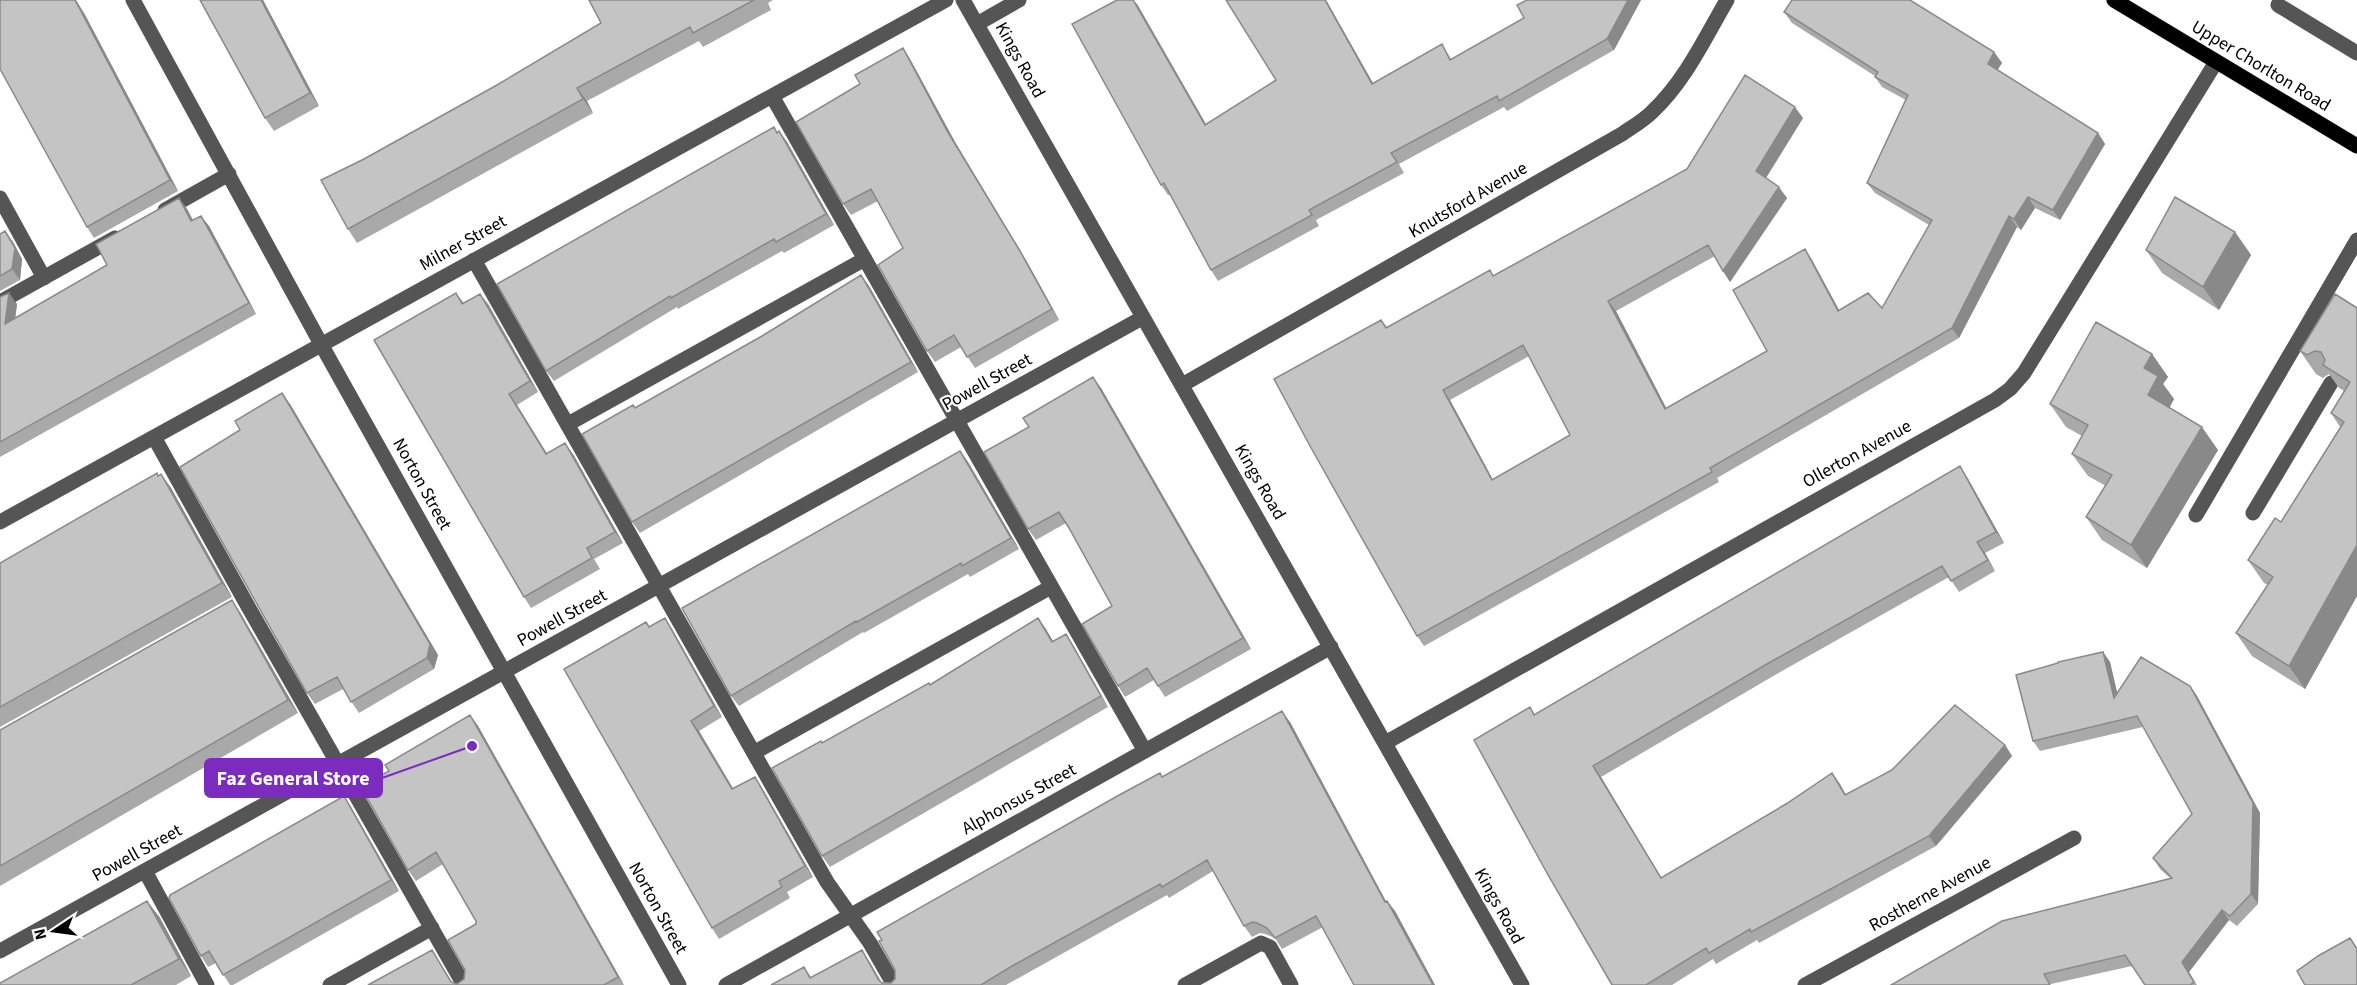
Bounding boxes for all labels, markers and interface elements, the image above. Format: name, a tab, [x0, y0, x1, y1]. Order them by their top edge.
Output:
street label: Upper Chorlton Road	[2187, 14, 2335, 118]
street label: Kings Road	[989, 17, 1051, 103]
street label: Knutsford Avenue	[1404, 156, 1532, 244]
street label: Milner Street	[415, 209, 511, 277]
street label: Powell Street	[938, 347, 1036, 417]
street label: Ollerton Avenue	[1798, 414, 1916, 494]
street label: Norton Street	[386, 433, 458, 535]
street label: Kings Road	[1228, 440, 1292, 524]
street label: Powell Street	[513, 583, 611, 653]
street label: Alphonsus Street	[957, 757, 1081, 841]
callout: Faz General Store	[205, 759, 382, 797]
text: Faz General Store	[216, 765, 370, 793]
street label: Powell Street	[88, 818, 186, 888]
street label: Rostherne Avenue	[1865, 850, 1996, 938]
street label: Norton Street	[622, 857, 694, 959]
street label: Kings Road	[1468, 863, 1530, 949]
north arrow	[24, 901, 84, 961]
text: N	[28, 926, 52, 942]

